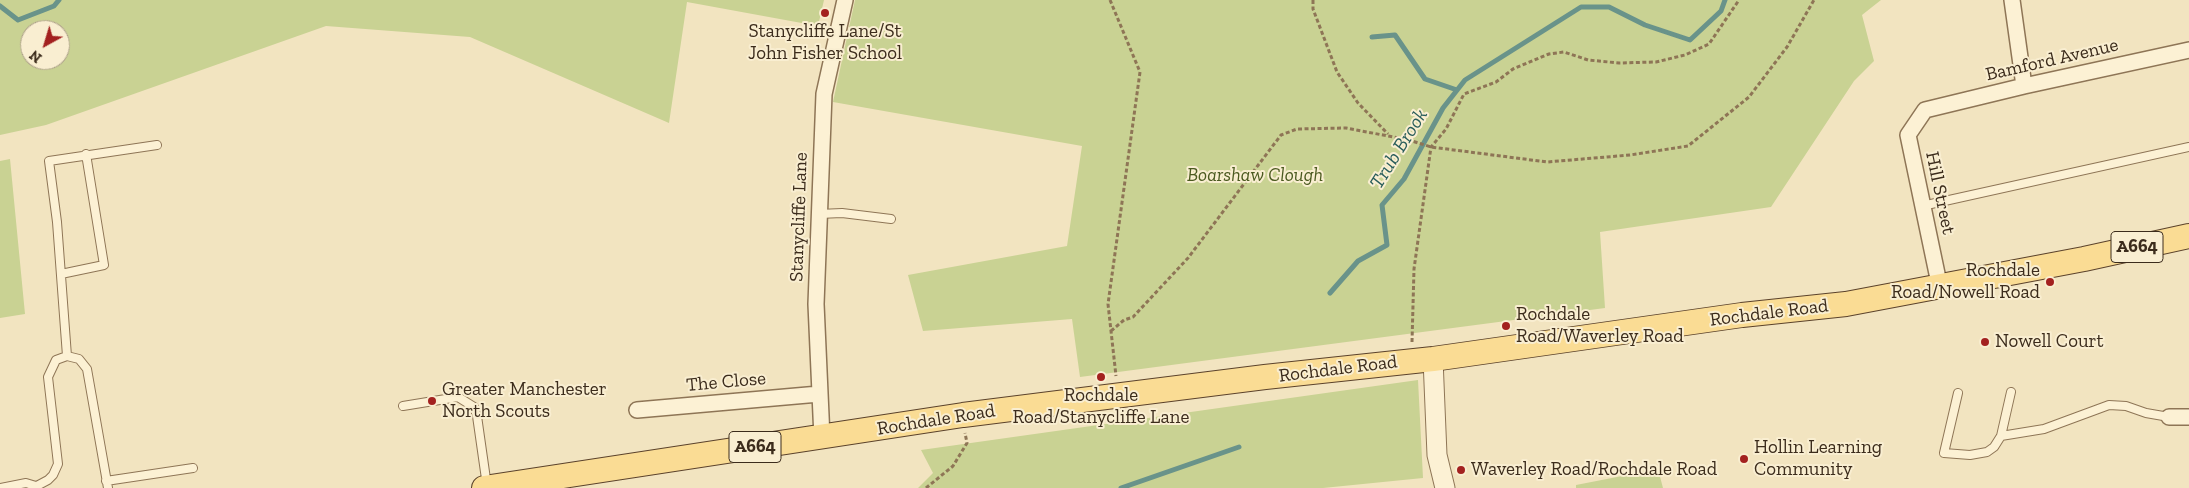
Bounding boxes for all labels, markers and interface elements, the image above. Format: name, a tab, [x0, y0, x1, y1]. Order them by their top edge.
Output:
marker: Stanycliffe Lane/St John Fisher School	[819, 7, 831, 19]
north arrow	[20, 20, 70, 70]
place label: Stanycliffe Lane/St John Fisher School	[748, 21, 902, 65]
street label: Bamford Avenue	[1983, 34, 2121, 86]
text: N	[26, 46, 45, 66]
water label: Trub Brook	[1365, 104, 1433, 194]
street label: Hill Street	[1920, 149, 1960, 237]
street label: Stanycliffe Lane	[785, 152, 813, 282]
park label: Boarshaw Clough	[1187, 165, 1323, 187]
road number: A664	[2111, 232, 2163, 262]
place label: Rochdale Road/Nowell Road	[1891, 260, 2040, 304]
marker: Rochdale Road/Nowell Road	[2044, 276, 2056, 288]
street label: Rochdale Road	[1708, 294, 1830, 332]
place label: Rochdale Road/Waverley Road	[1516, 304, 1684, 348]
marker: Rochdale Road/Waverley Road	[1500, 320, 1512, 332]
place label: Nowell Court	[1995, 331, 2104, 353]
marker: Nowell Court	[1979, 336, 1991, 348]
street label: Rochdale Road	[1277, 350, 1399, 388]
street label: The Close	[685, 367, 767, 397]
marker: Rochdale Road/Stanycliffe Lane	[1095, 371, 1107, 383]
place label: Greater Manchester North Scouts	[442, 379, 607, 423]
place label: Rochdale Road/Stanycliffe Lane	[1013, 385, 1189, 429]
marker: Greater Manchester North Scouts	[426, 395, 438, 407]
street label: Rochdale Road	[875, 399, 997, 441]
road number: A664	[729, 432, 781, 462]
place label: Hollin Learning Community	[1754, 437, 1882, 481]
marker: Hollin Learning Community	[1738, 453, 1750, 465]
place label: Waverley Road/Rochdale Road	[1471, 459, 1717, 481]
marker: Waverley Road/Rochdale Road	[1455, 464, 1467, 476]

